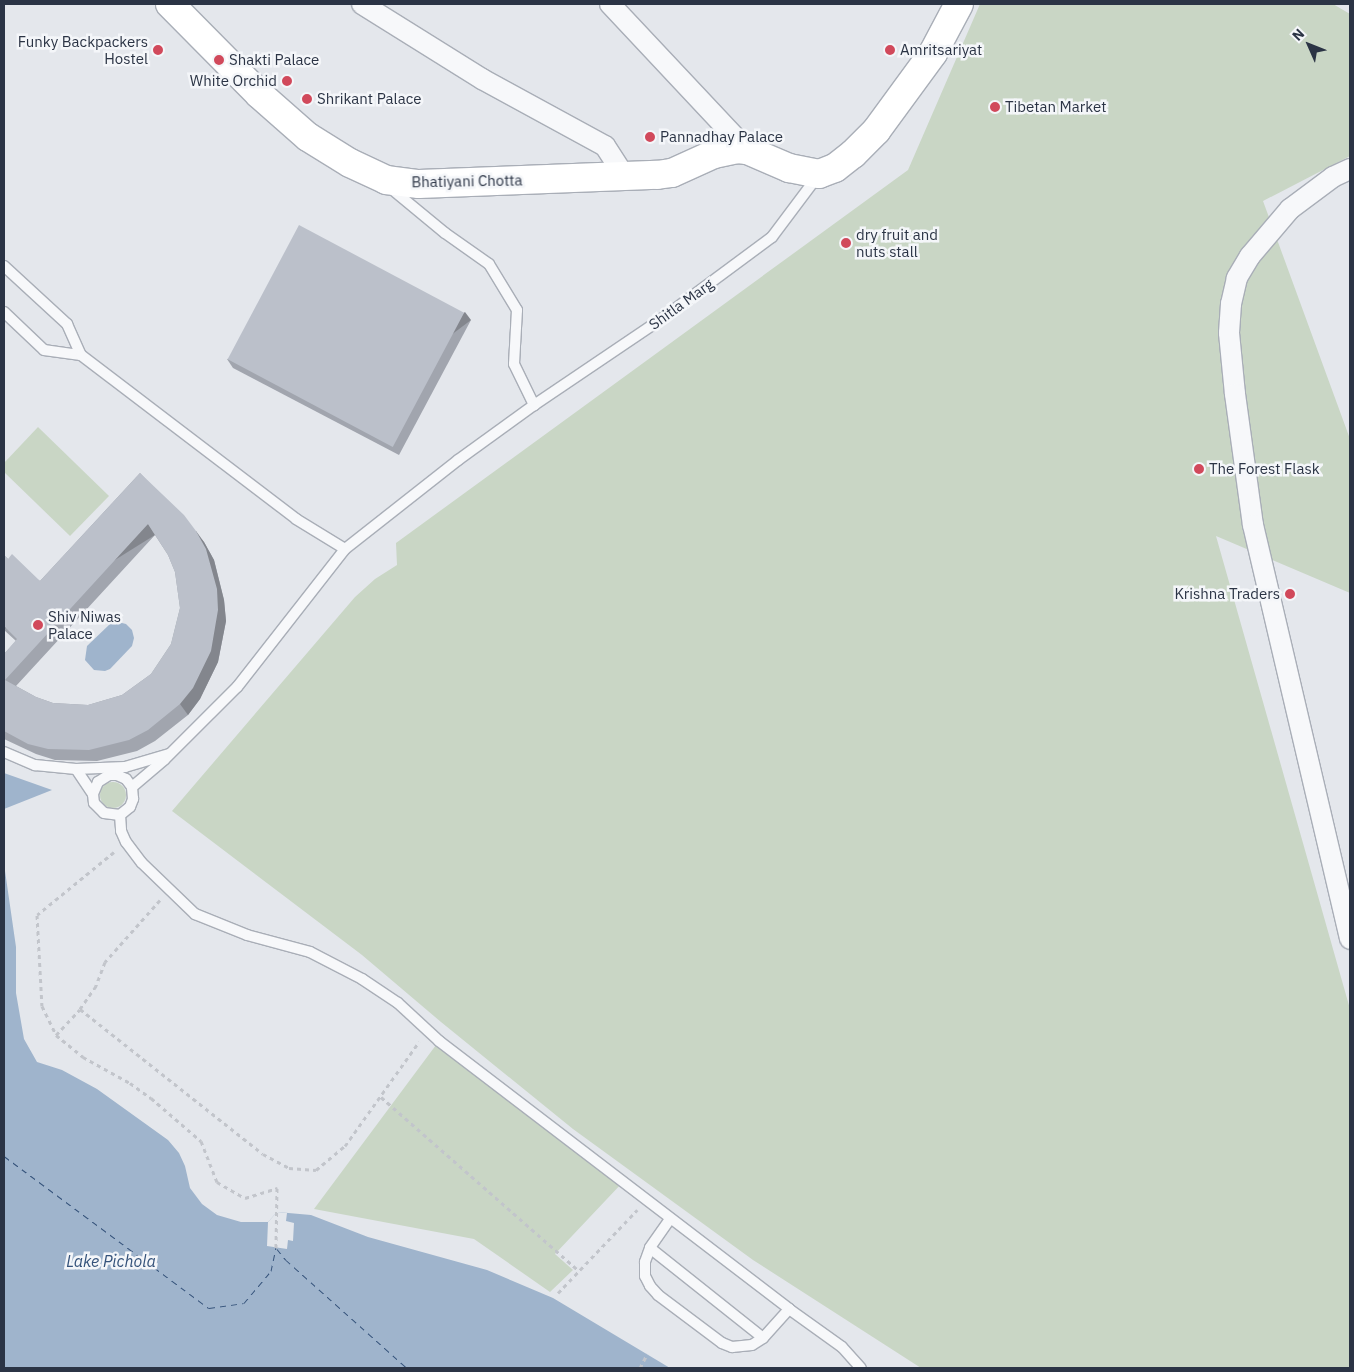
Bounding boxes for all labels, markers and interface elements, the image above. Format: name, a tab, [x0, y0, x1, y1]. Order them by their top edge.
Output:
north arrow	[1284, 20, 1334, 70]
text: N	[1288, 25, 1308, 44]
place label: Funky Backpackers Hostel	[18, 32, 148, 67]
place label: Amritsariyat	[900, 41, 982, 59]
marker: Funky Backpackers Hostel	[152, 44, 164, 56]
marker: Amritsariyat	[884, 44, 896, 56]
place label: Shakti Palace	[229, 51, 319, 69]
marker: Shakti Palace	[213, 54, 225, 66]
place label: White Orchid	[190, 72, 277, 90]
marker: White Orchid	[281, 75, 293, 87]
place label: Shrikant Palace	[317, 90, 421, 108]
marker: Shrikant Palace	[301, 93, 313, 105]
place label: Tibetan Market	[1005, 98, 1106, 116]
marker: Tibetan Market	[989, 101, 1001, 113]
place label: Pannadhay Palace	[660, 128, 783, 146]
marker: Pannadhay Palace	[644, 131, 656, 143]
street label: Bhatiyani Chotta	[411, 171, 523, 191]
place label: dry fruit and nuts stall	[856, 225, 938, 260]
marker: dry fruit and nuts stall	[840, 237, 852, 249]
street label: Shitla Marg	[645, 275, 717, 333]
place label: The Forest Flask	[1209, 460, 1320, 478]
marker: The Forest Flask	[1193, 463, 1205, 475]
place label: Krishna Traders	[1174, 585, 1280, 603]
marker: Krishna Traders	[1284, 588, 1296, 600]
place label: Shiv Niwas Palace	[48, 607, 121, 642]
marker: Shiv Niwas Palace	[32, 619, 44, 631]
water label: Lake Pichola	[66, 1251, 156, 1271]

